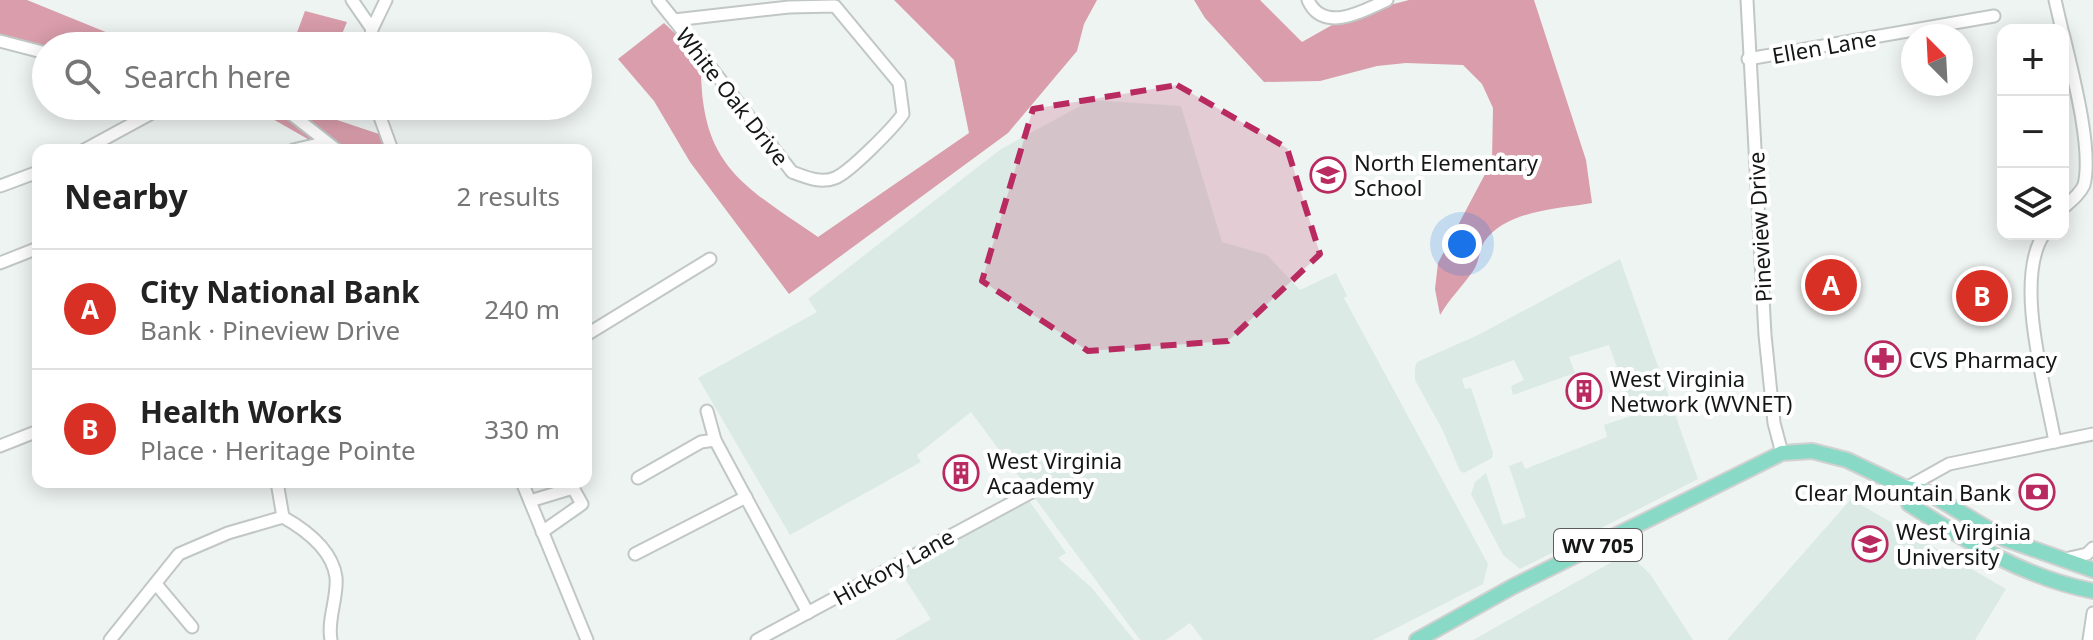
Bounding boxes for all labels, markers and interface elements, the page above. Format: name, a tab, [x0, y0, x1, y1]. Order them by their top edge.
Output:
street label: White Oak Drive	[670, 21, 796, 171]
street label: Ellen Lane	[1770, 22, 1878, 70]
north arrow	[1901, 24, 1973, 96]
map controls	[1997, 24, 2069, 240]
button: +	[1997, 24, 2069, 96]
search box	[32, 32, 592, 120]
icon: search	[60, 54, 104, 98]
text: Search here	[124, 56, 291, 97]
button: −	[1997, 96, 2069, 168]
place label: North Elementary School	[1354, 147, 1539, 202]
street label: Pineview Drive	[1740, 151, 1778, 303]
school or university icon: North Elementary School	[1309, 156, 1347, 194]
button: layers	[1997, 168, 2069, 240]
text: Nearby	[64, 173, 188, 219]
text: 2 results	[456, 178, 560, 214]
your location	[1442, 224, 1482, 264]
pin: A	[1805, 255, 1857, 315]
pin: B	[1956, 266, 2008, 326]
text: City National Bank	[140, 271, 420, 312]
text: A	[81, 291, 99, 327]
text: 240 m	[484, 291, 560, 327]
text: Bank · Pineview Drive	[140, 312, 400, 348]
pharmacy icon: CVS Pharmacy	[1864, 340, 1902, 378]
place label: CVS Pharmacy	[1909, 344, 2058, 374]
place label: West Virginia Network (WVNET)	[1610, 363, 1792, 418]
building icon: West Virginia Network (WVNET)	[1565, 372, 1603, 410]
text: Health Works	[140, 391, 342, 432]
text: B	[81, 411, 99, 447]
text: 330 m	[484, 411, 560, 447]
text: Place · Heritage Pointe	[140, 432, 416, 468]
place label: West Virginia Acaademy	[987, 445, 1122, 500]
building icon: West Virginia Acaademy	[942, 454, 980, 492]
bank icon: Clear Mountain Bank	[2018, 473, 2056, 511]
place label: Clear Mountain Bank	[1794, 477, 2011, 507]
place label: West Virginia University	[1896, 516, 2031, 571]
street label: Hickory Lane	[827, 521, 959, 611]
school or university icon: West Virginia University	[1851, 525, 1889, 563]
road number: WV 705	[1554, 529, 1642, 561]

